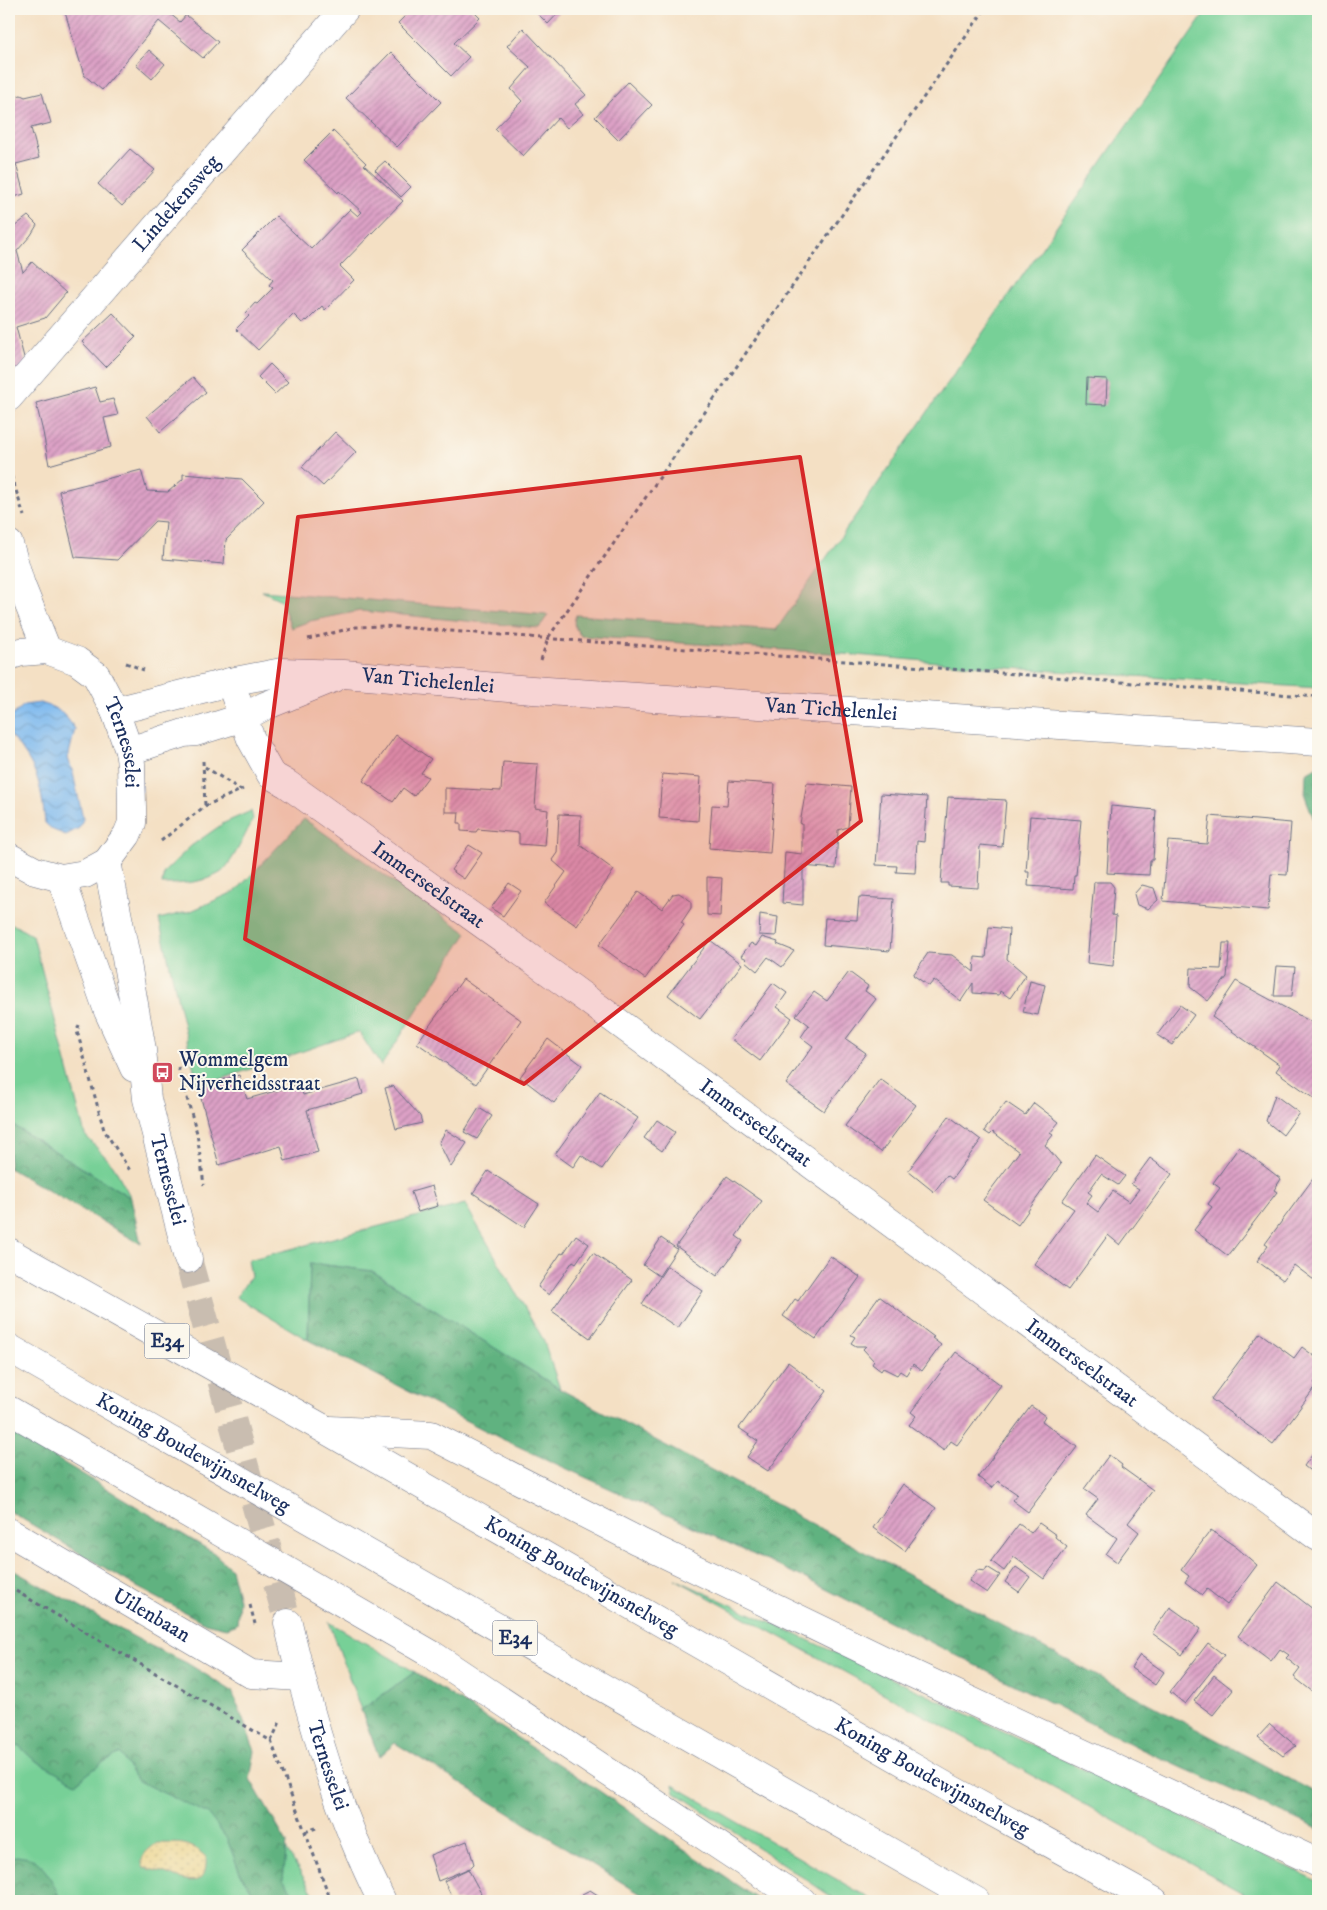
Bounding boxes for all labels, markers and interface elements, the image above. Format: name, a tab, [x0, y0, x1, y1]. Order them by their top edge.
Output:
street label: Lindekensweg	[127, 149, 226, 257]
street label: Van Tichelenlei	[360, 662, 495, 700]
street label: Van Tichelenlei	[763, 692, 898, 727]
street label: Ternesselei	[97, 693, 145, 788]
street label: Immerseelstraat	[366, 836, 490, 935]
place label: Wommelgem Nijverheidsstraat	[178, 1047, 321, 1097]
bus stop icon: Wommelgem Nijverheidsstraat	[151, 1060, 175, 1084]
street label: Immerseelstraat	[694, 1073, 817, 1174]
street label: Ternesselei	[144, 1132, 192, 1228]
street label: Immerseelstraat	[1020, 1313, 1144, 1414]
road number: E34	[144, 1324, 190, 1358]
street label: Koning Boudewijnsnelweg	[91, 1387, 296, 1519]
street label: Koning Boudewijnsnelweg	[480, 1511, 684, 1643]
street label: Uilenbaan	[108, 1583, 195, 1648]
road number: E34	[492, 1620, 538, 1656]
street label: Koning Boudewijnsnelweg	[830, 1712, 1035, 1843]
street label: Ternesselei	[301, 1718, 355, 1814]

